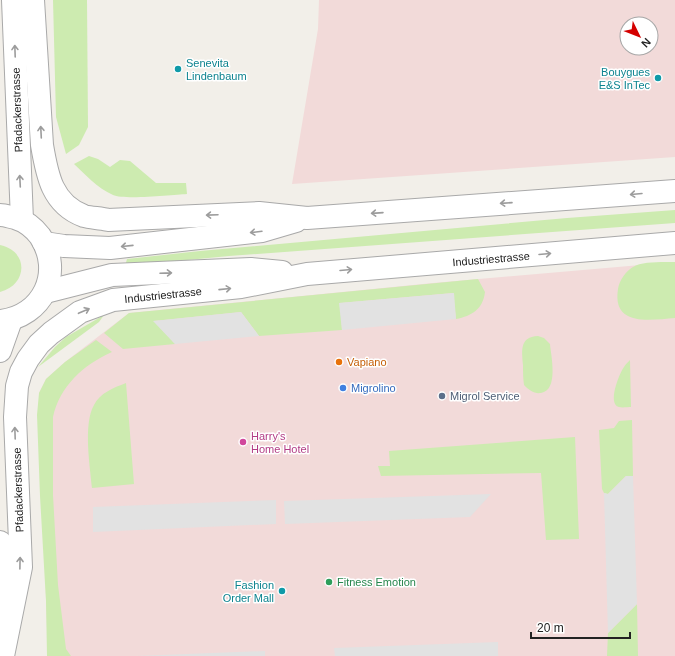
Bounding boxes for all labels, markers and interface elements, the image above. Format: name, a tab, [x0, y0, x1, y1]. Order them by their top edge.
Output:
north arrow	[619, 16, 659, 56]
text: N	[639, 36, 653, 50]
one-way arrow	[11, 45, 19, 58]
place label: Senevita Lindenbaum	[186, 57, 247, 82]
marker: Senevita Lindenbaum	[173, 64, 183, 74]
place label: Bouygues E&S InTec	[599, 66, 650, 91]
street label: Pfadackerstrasse	[10, 67, 24, 153]
marker: Bouygues E&S InTec	[653, 73, 663, 83]
one-way arrow	[38, 126, 45, 139]
one-way arrow	[17, 175, 24, 188]
one-way arrow	[630, 191, 643, 198]
one-way arrow	[500, 200, 513, 207]
one-way arrow	[371, 209, 384, 216]
one-way arrow	[206, 211, 219, 218]
one-way arrow	[250, 228, 263, 236]
one-way arrow	[121, 243, 134, 250]
street label: Industriestrasse	[452, 250, 530, 268]
one-way arrow	[538, 251, 551, 258]
one-way arrow	[339, 267, 352, 274]
one-way arrow	[159, 269, 172, 276]
street label: Industriestrasse	[124, 285, 202, 305]
one-way arrow	[218, 285, 231, 292]
one-way arrow	[77, 307, 89, 315]
place label: Vapiano	[347, 356, 387, 368]
marker: Vapiano	[334, 357, 344, 367]
place label: Migrolino	[351, 382, 396, 394]
marker: Migrolino	[338, 383, 348, 393]
place label: Migrol Service	[450, 390, 520, 402]
marker: Migrol Service	[437, 391, 447, 401]
one-way arrow	[12, 427, 19, 440]
place label: Harry's Home Hotel	[251, 430, 309, 455]
marker: Harry's Home Hotel	[238, 437, 248, 447]
street label: Pfadackerstrasse	[11, 447, 25, 533]
one-way arrow	[16, 557, 24, 570]
place label: Fitness Emotion	[337, 576, 416, 588]
marker: Fitness Emotion	[324, 577, 334, 587]
place label: Fashion Order Mall	[223, 579, 274, 604]
marker: Fashion Order Mall	[277, 586, 287, 596]
scale bar	[531, 614, 630, 640]
text: 20 m	[537, 621, 564, 635]

